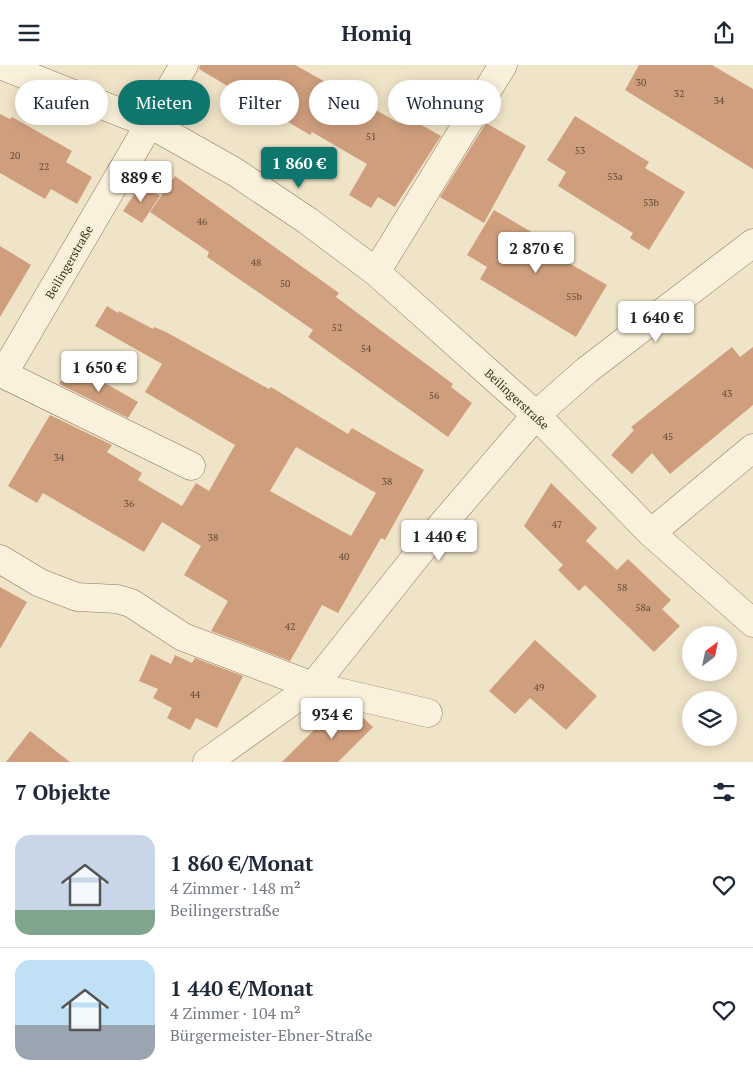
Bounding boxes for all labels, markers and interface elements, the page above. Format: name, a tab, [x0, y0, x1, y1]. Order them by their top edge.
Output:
text: Homiq	[341, 18, 412, 47]
icon: menu	[15, 19, 43, 47]
icon: share	[710, 19, 738, 47]
house number: 30	[636, 76, 646, 89]
chip: Kaufen	[15, 80, 108, 125]
chip: Mieten	[118, 80, 210, 125]
chip: Filter	[220, 80, 299, 125]
chip: Neu	[309, 80, 378, 125]
chip: Wohnung	[388, 80, 501, 125]
house number: 32	[674, 87, 684, 100]
house number: 34	[714, 94, 725, 107]
house number: 51	[366, 130, 376, 143]
house number: 53	[575, 144, 585, 157]
pin: 1 860 €	[253, 147, 345, 189]
house number: 20	[10, 149, 20, 162]
text: 1 860 €	[272, 152, 326, 174]
house number: 22	[39, 160, 49, 173]
pin: 889 €	[106, 161, 176, 203]
text: 889 €	[121, 166, 161, 188]
house number: 53a	[607, 170, 623, 183]
house number: 53b	[643, 196, 660, 209]
house number: 46	[197, 215, 208, 228]
street label: Beilingerstraße	[42, 223, 96, 301]
pin: 2 870 €	[490, 231, 582, 274]
text: 2 870 €	[509, 237, 563, 259]
house number: 48	[251, 256, 261, 269]
house number: 50	[280, 277, 290, 290]
house number: 55b	[566, 290, 583, 303]
pin: 1 640 €	[610, 301, 702, 343]
text: 1 640 €	[629, 306, 683, 328]
house number: 52	[332, 321, 342, 334]
house number: 54	[361, 342, 372, 355]
pin: 1 650 €	[53, 351, 145, 393]
text: 1 650 €	[72, 356, 126, 378]
street label: Beilingerstraße	[482, 365, 552, 433]
house number: 43	[722, 387, 732, 400]
house number: 56	[429, 389, 440, 402]
house number: 45	[663, 430, 673, 443]
house number: 34	[54, 451, 65, 464]
house number: 38	[382, 475, 392, 488]
house number: 36	[124, 497, 135, 510]
house number: 47	[552, 518, 562, 531]
pin: 1 440 €	[393, 519, 485, 562]
text: 1 440 €	[412, 525, 466, 547]
house number: 38	[208, 531, 218, 544]
house number: 40	[339, 550, 349, 563]
house number: 58	[617, 581, 627, 594]
house number: 58a	[635, 601, 651, 614]
house number: 42	[285, 620, 295, 633]
north arrow	[682, 626, 738, 681]
map controls	[682, 626, 737, 746]
house number: 49	[534, 681, 544, 694]
house number: 44	[190, 688, 201, 701]
button: layers	[682, 691, 737, 746]
pin: 934 €	[297, 697, 367, 740]
text: 934 €	[312, 703, 352, 725]
text: 7 Objekte	[15, 778, 111, 806]
icon: filters	[710, 778, 738, 806]
text: 1 860 €/Monat	[170, 849, 314, 877]
icon: home	[55, 855, 115, 915]
icon: heart	[710, 871, 738, 899]
text: 4 Zimmer · 148 m²	[170, 877, 301, 899]
text: Beilingerstraße	[170, 899, 280, 921]
text: 1 440 €/Monat	[170, 974, 314, 1002]
icon: home	[55, 980, 115, 1040]
icon: heart	[710, 996, 738, 1024]
text: 4 Zimmer · 104 m²	[170, 1002, 301, 1024]
text: Bürgermeister-Ebner-Straße	[170, 1024, 373, 1046]

